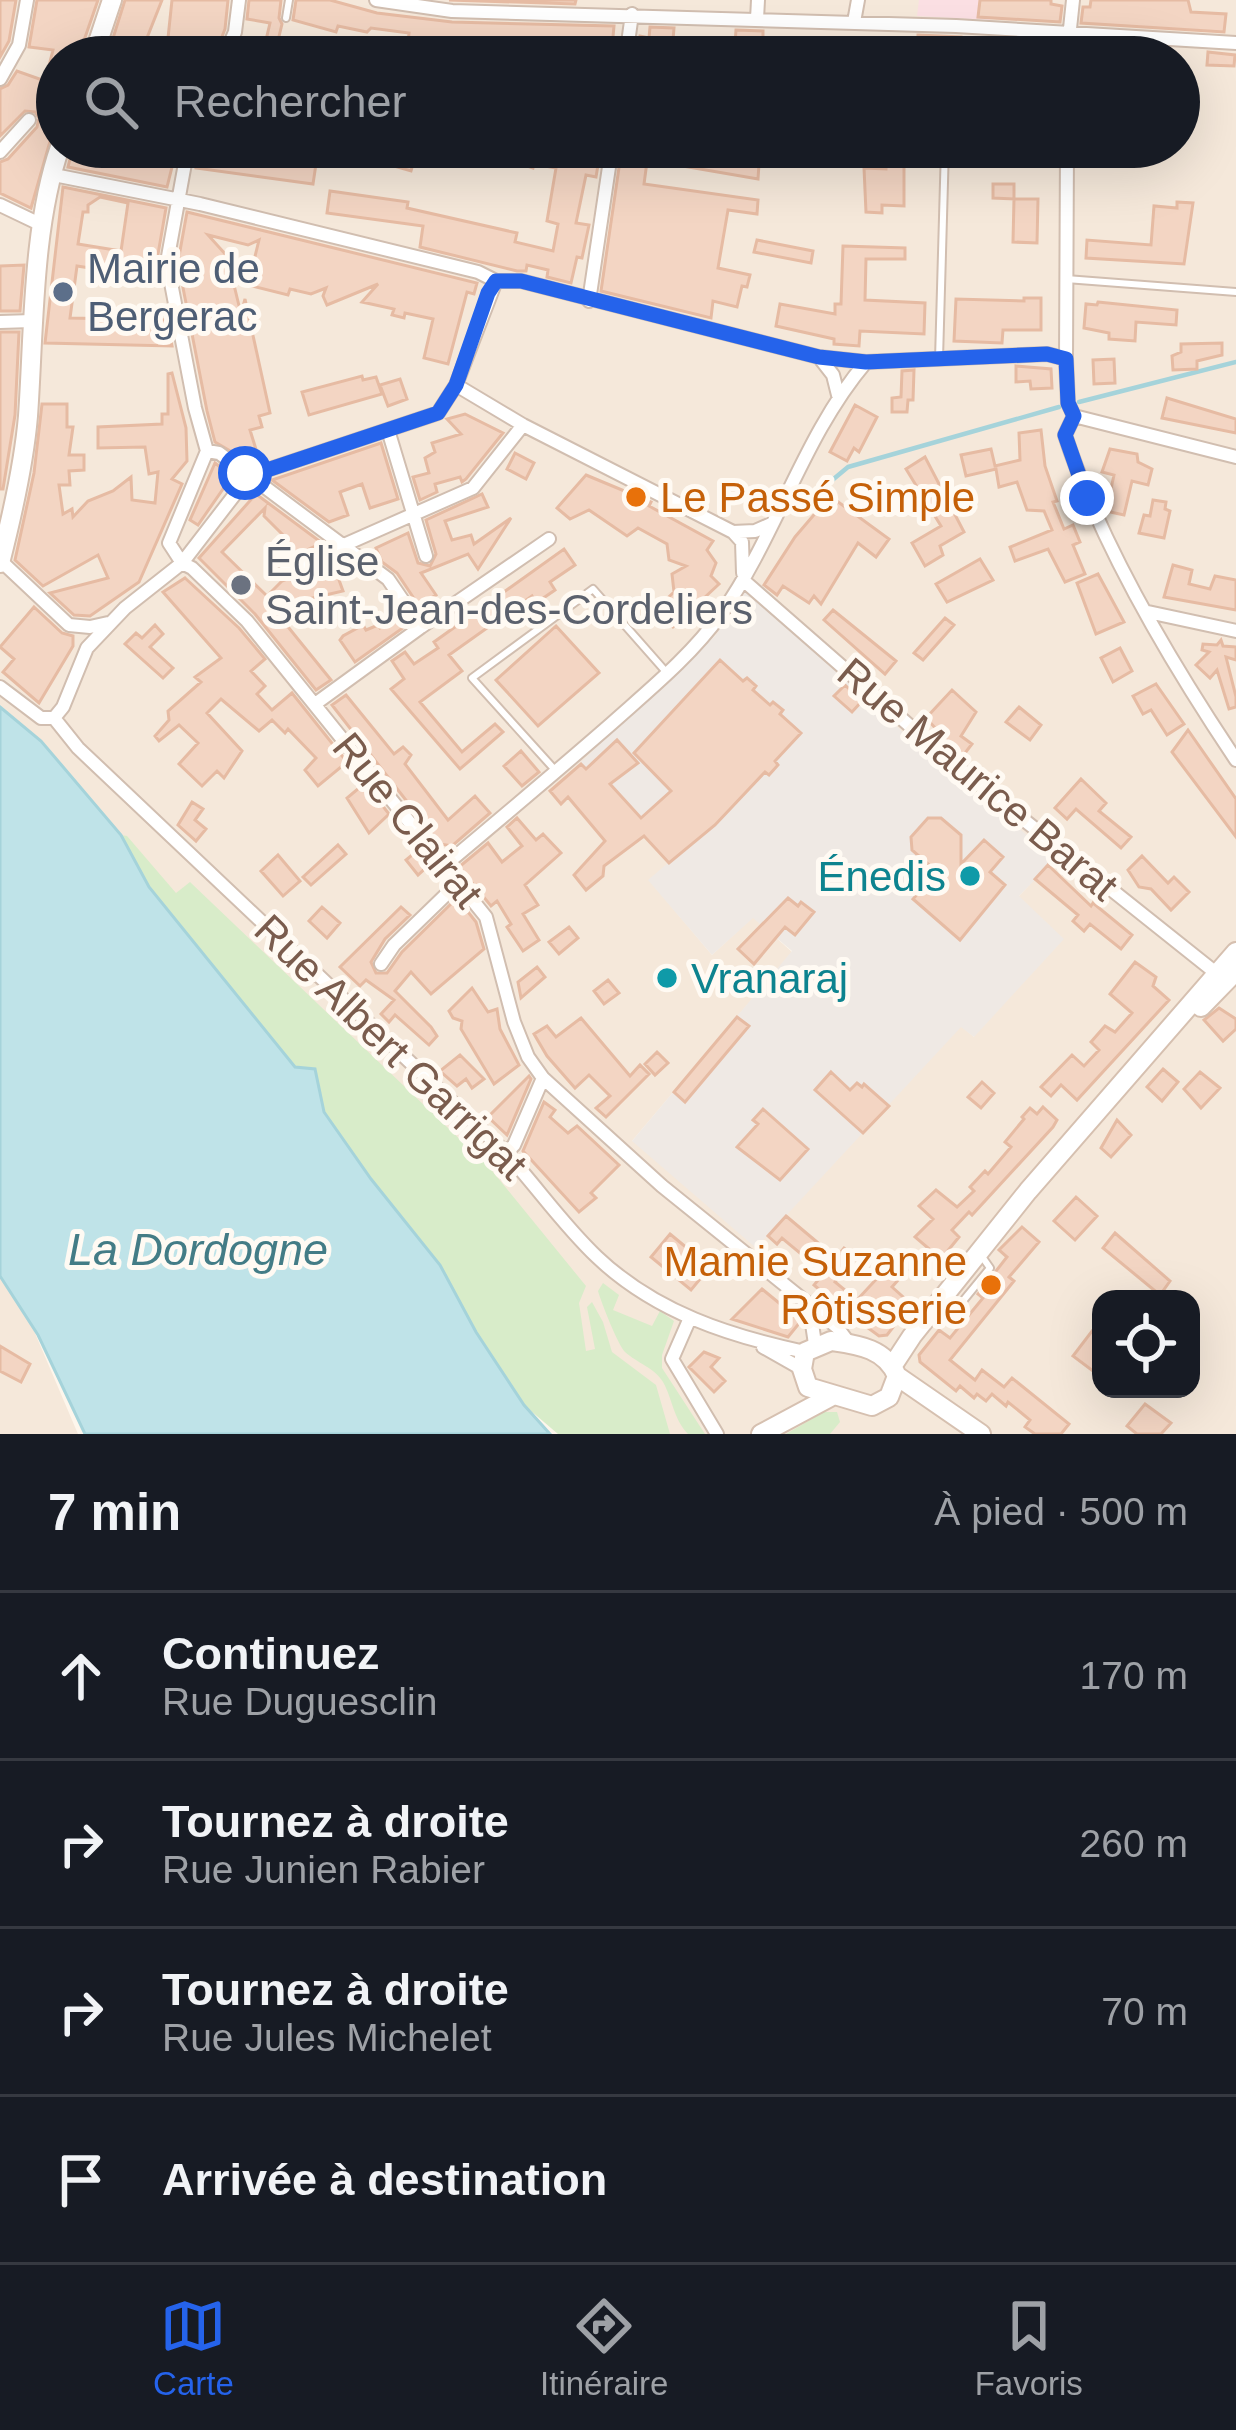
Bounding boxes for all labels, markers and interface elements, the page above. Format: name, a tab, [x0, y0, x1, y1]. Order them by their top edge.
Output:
search box	[36, 36, 1200, 168]
icon: search	[78, 69, 144, 135]
text: Rechercher	[174, 76, 407, 127]
place label: Mairie de Bergerac	[87, 245, 260, 340]
marker: Mairie de Bergerac	[50, 279, 76, 305]
route start	[218, 446, 272, 500]
route end	[1060, 471, 1114, 525]
place label: Le Passé Simple	[660, 474, 975, 521]
marker: Le Passé Simple	[623, 484, 649, 510]
place label: Église Saint-Jean-des-Cordeliers	[265, 538, 753, 633]
marker: Église Saint-Jean-des-Cordeliers	[228, 572, 254, 598]
street label: Rue Maurice Barat	[829, 648, 1127, 910]
street label: Rue Clairat	[324, 724, 493, 917]
place label: Énedis	[818, 853, 946, 900]
marker: Énedis	[957, 863, 983, 889]
street label: Rue Albert Garrigat	[245, 905, 537, 1189]
place label: Vranaraj	[691, 955, 848, 1002]
marker: Vranaraj	[654, 965, 680, 991]
water label: La Dordogne	[68, 1224, 328, 1275]
place label: Mamie Suzanne Rôtisserie	[664, 1238, 967, 1333]
marker: Mamie Suzanne Rôtisserie	[978, 1272, 1004, 1298]
map controls	[1092, 1290, 1200, 1398]
button: locate	[1092, 1290, 1200, 1398]
text: 7 min	[48, 1484, 181, 1541]
text: À pied · 500 m	[934, 1490, 1188, 1533]
text: Continuez	[162, 1628, 379, 1679]
icon: ahead	[48, 1643, 114, 1709]
text: 170 m	[1080, 1654, 1188, 1697]
text: Rue Duguesclin	[162, 1680, 437, 1723]
text: Tournez à droite	[162, 1796, 509, 1847]
icon: right	[48, 1811, 114, 1877]
text: 260 m	[1080, 1822, 1188, 1865]
text: Rue Junien Rabier	[162, 1848, 485, 1891]
text: Tournez à droite	[162, 1964, 509, 2015]
icon: right	[48, 1979, 114, 2045]
text: 70 m	[1101, 1990, 1188, 2033]
text: Rue Jules Michelet	[162, 2016, 491, 2059]
icon: arrive	[48, 2147, 114, 2213]
text: Arrivée à destination	[162, 2154, 607, 2205]
tab: Carte	[153, 2293, 234, 2403]
tab: Itinéraire	[540, 2293, 668, 2403]
tab: Favoris	[975, 2293, 1083, 2403]

